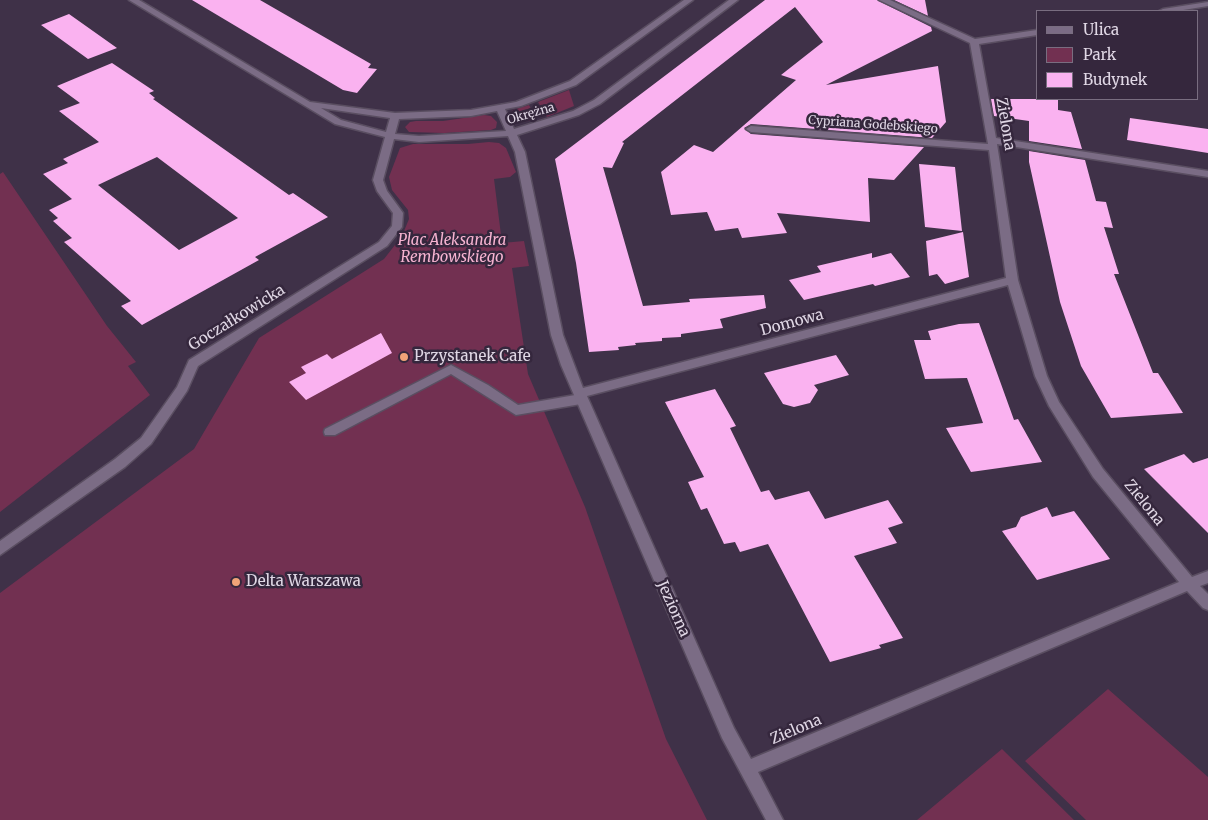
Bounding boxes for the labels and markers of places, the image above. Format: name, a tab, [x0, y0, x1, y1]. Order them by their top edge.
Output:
place label: Przystanek Cafe	[414, 348, 531, 366]
marker: Przystanek Cafe	[398, 351, 410, 363]
place label: Delta Warszawa	[246, 573, 361, 591]
marker: Delta Warszawa	[230, 576, 242, 588]

